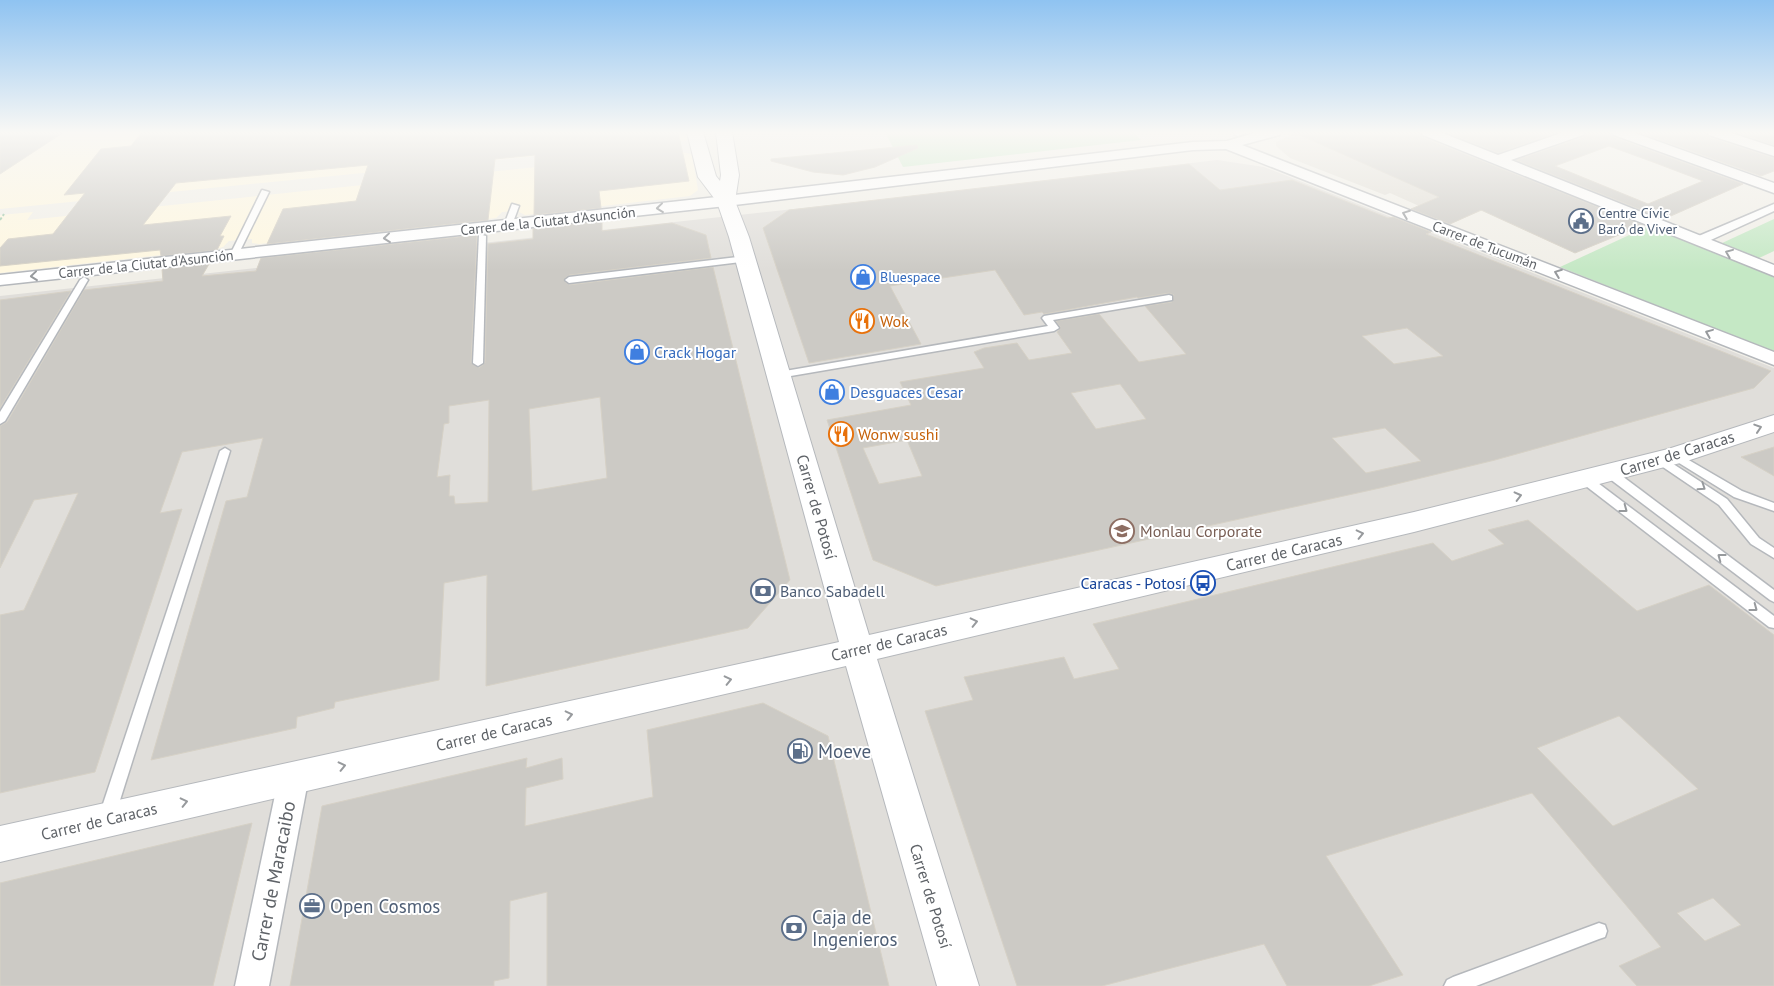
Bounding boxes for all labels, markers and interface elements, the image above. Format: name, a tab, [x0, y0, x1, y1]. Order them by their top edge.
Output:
one-way arrow	[656, 202, 664, 213]
street label: Carrer de la Ciutat d'Asunción	[460, 203, 636, 239]
place label: Centre Cívic Baró de Viver	[1598, 204, 1677, 238]
public building icon: Centre Cívic Baró de Viver	[1568, 208, 1594, 234]
one-way arrow	[1403, 210, 1411, 220]
street label: Carrer de Tucumán	[1430, 217, 1540, 273]
one-way arrow	[382, 232, 390, 243]
street label: Carrer de la Ciutat d'Asunción	[58, 246, 234, 282]
one-way arrow	[1725, 249, 1734, 260]
shop icon: Bluespace	[850, 264, 876, 290]
place label: Bluespace	[880, 268, 940, 286]
one-way arrow	[1554, 269, 1563, 279]
one-way arrow	[29, 270, 37, 281]
restaurant icon: Wok	[849, 308, 875, 334]
place label: Wok	[880, 311, 909, 331]
one-way arrow	[1705, 328, 1714, 339]
shop icon: Crack Hogar	[624, 339, 650, 365]
place label: Crack Hogar	[654, 342, 737, 362]
shop icon: Desguaces Cesar	[819, 379, 845, 405]
place label: Desguaces Cesar	[850, 382, 964, 402]
restaurant icon: Wonw sushi	[828, 421, 854, 447]
place label: Wonw sushi	[858, 424, 939, 444]
one-way arrow	[1753, 424, 1762, 434]
street label: Carrer de Caracas	[1617, 426, 1737, 480]
street label: Carrer de Potosí	[792, 452, 842, 562]
one-way arrow	[1696, 481, 1705, 490]
one-way arrow	[1513, 492, 1521, 502]
one-way arrow	[1618, 504, 1627, 512]
school or university icon: Monlau Corporate	[1109, 518, 1135, 544]
place label: Monlau Corporate	[1140, 521, 1262, 541]
street label: Carrer de Caracas	[1224, 529, 1344, 575]
one-way arrow	[1355, 529, 1364, 540]
one-way arrow	[1717, 554, 1727, 563]
bus stop icon: Caracas - Potosí	[1190, 570, 1216, 596]
place label: Caracas - Potosí	[1080, 573, 1186, 593]
bank icon: Banco Sabadell	[750, 578, 776, 604]
place label: Banco Sabadell	[780, 581, 885, 601]
one-way arrow	[1748, 602, 1758, 611]
one-way arrow	[969, 618, 978, 628]
street label: Carrer de Caracas	[829, 619, 949, 665]
one-way arrow	[723, 675, 732, 686]
street label: Carrer de Caracas	[434, 709, 554, 755]
one-way arrow	[565, 710, 574, 721]
fuel station icon: Moeve	[787, 738, 813, 764]
place label: Moeve	[818, 739, 871, 763]
one-way arrow	[338, 761, 347, 771]
one-way arrow	[179, 797, 188, 808]
street label: Carrer de Caracas	[39, 798, 159, 844]
street label: Carrer de Maracaibo	[246, 799, 300, 963]
street label: Carrer de Potosí	[906, 841, 956, 951]
office icon: Open Cosmos	[299, 893, 325, 919]
place label: Open Cosmos	[330, 894, 440, 918]
place label: Caja de Ingenieros	[812, 905, 898, 951]
bank icon: Caja de Ingenieros	[781, 915, 807, 941]

